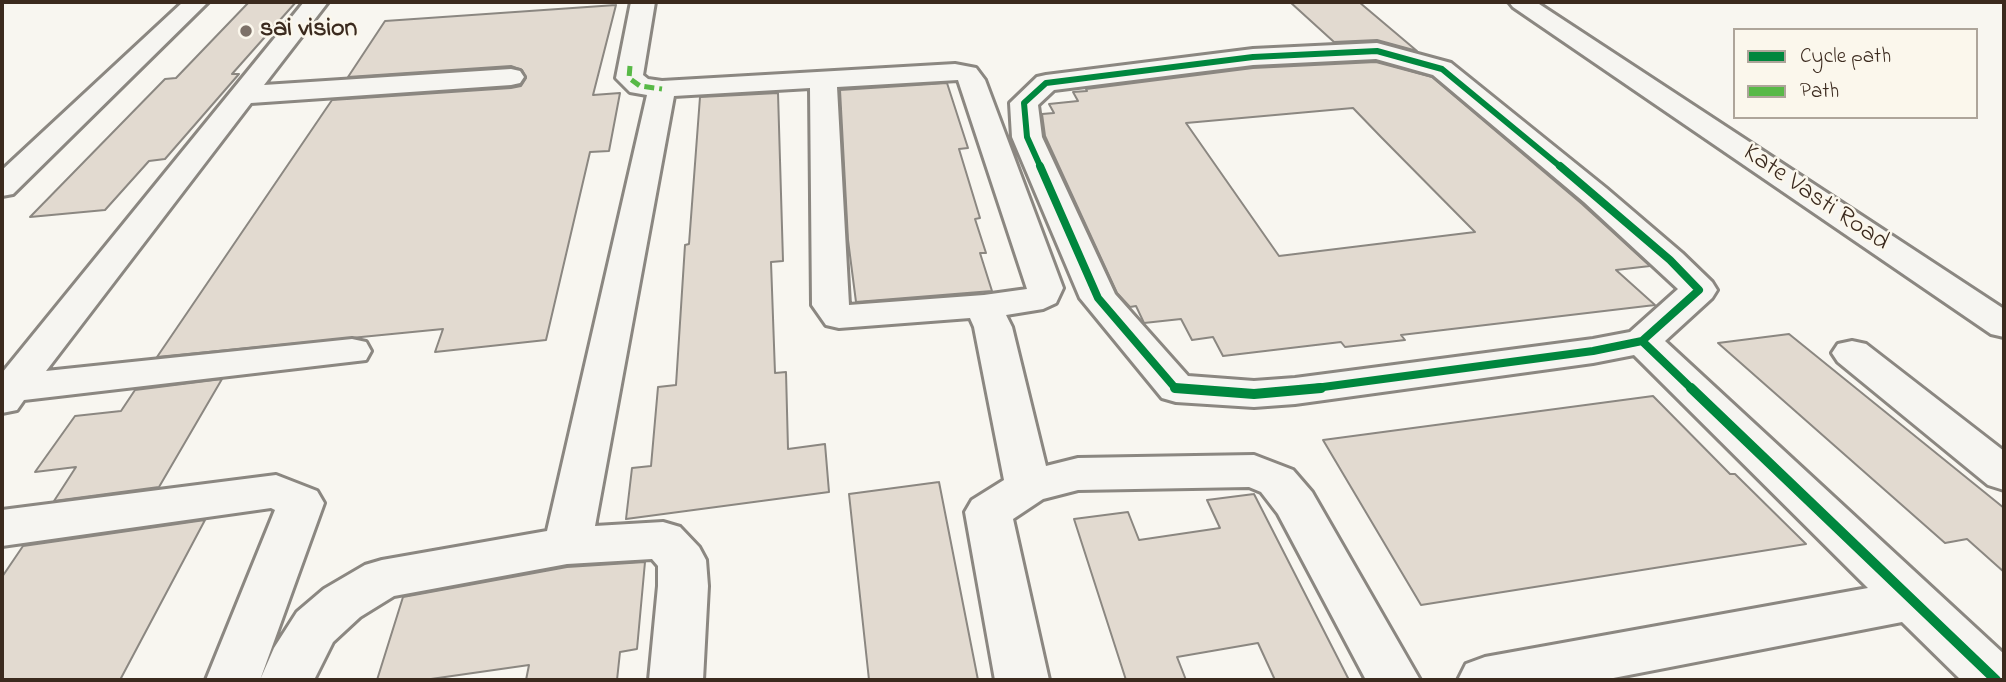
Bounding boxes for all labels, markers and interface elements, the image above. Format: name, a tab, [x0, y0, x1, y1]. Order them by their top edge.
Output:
place label: sai vision	[260, 15, 357, 47]
marker: sai vision	[238, 23, 254, 39]
legend	[1733, 28, 1978, 119]
text: Cycle path	[1800, 42, 1891, 72]
text: Path	[1800, 77, 1839, 107]
street label: Kate Vasti Road	[1736, 139, 1894, 259]

